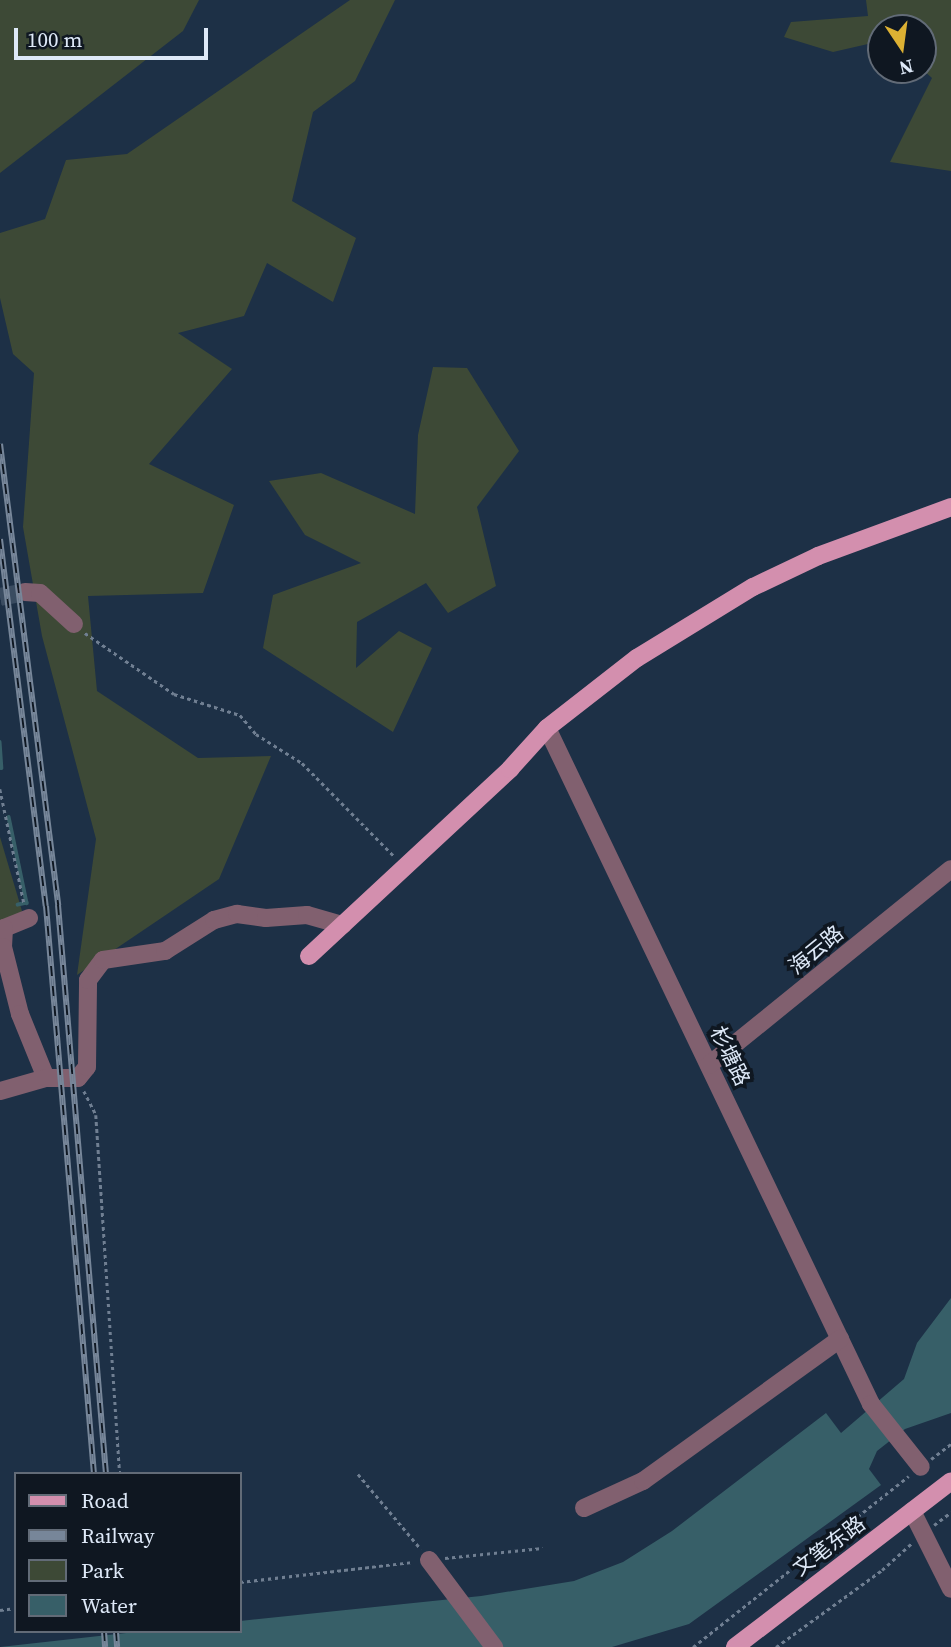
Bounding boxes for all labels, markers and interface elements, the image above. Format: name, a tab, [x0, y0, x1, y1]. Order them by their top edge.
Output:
scale bar	[18, 14, 212, 58]
north arrow	[867, 14, 937, 84]
text: 100 m	[27, 25, 82, 54]
text: N	[897, 53, 916, 82]
street label: 海云路	[784, 920, 848, 980]
street label: 杉塘路	[705, 1022, 755, 1090]
legend	[14, 1472, 242, 1633]
text: Road	[81, 1486, 129, 1515]
street label: 文笔东路	[788, 1511, 870, 1581]
text: Railway	[81, 1521, 155, 1550]
text: Park	[81, 1556, 124, 1585]
text: Water	[81, 1591, 137, 1620]

